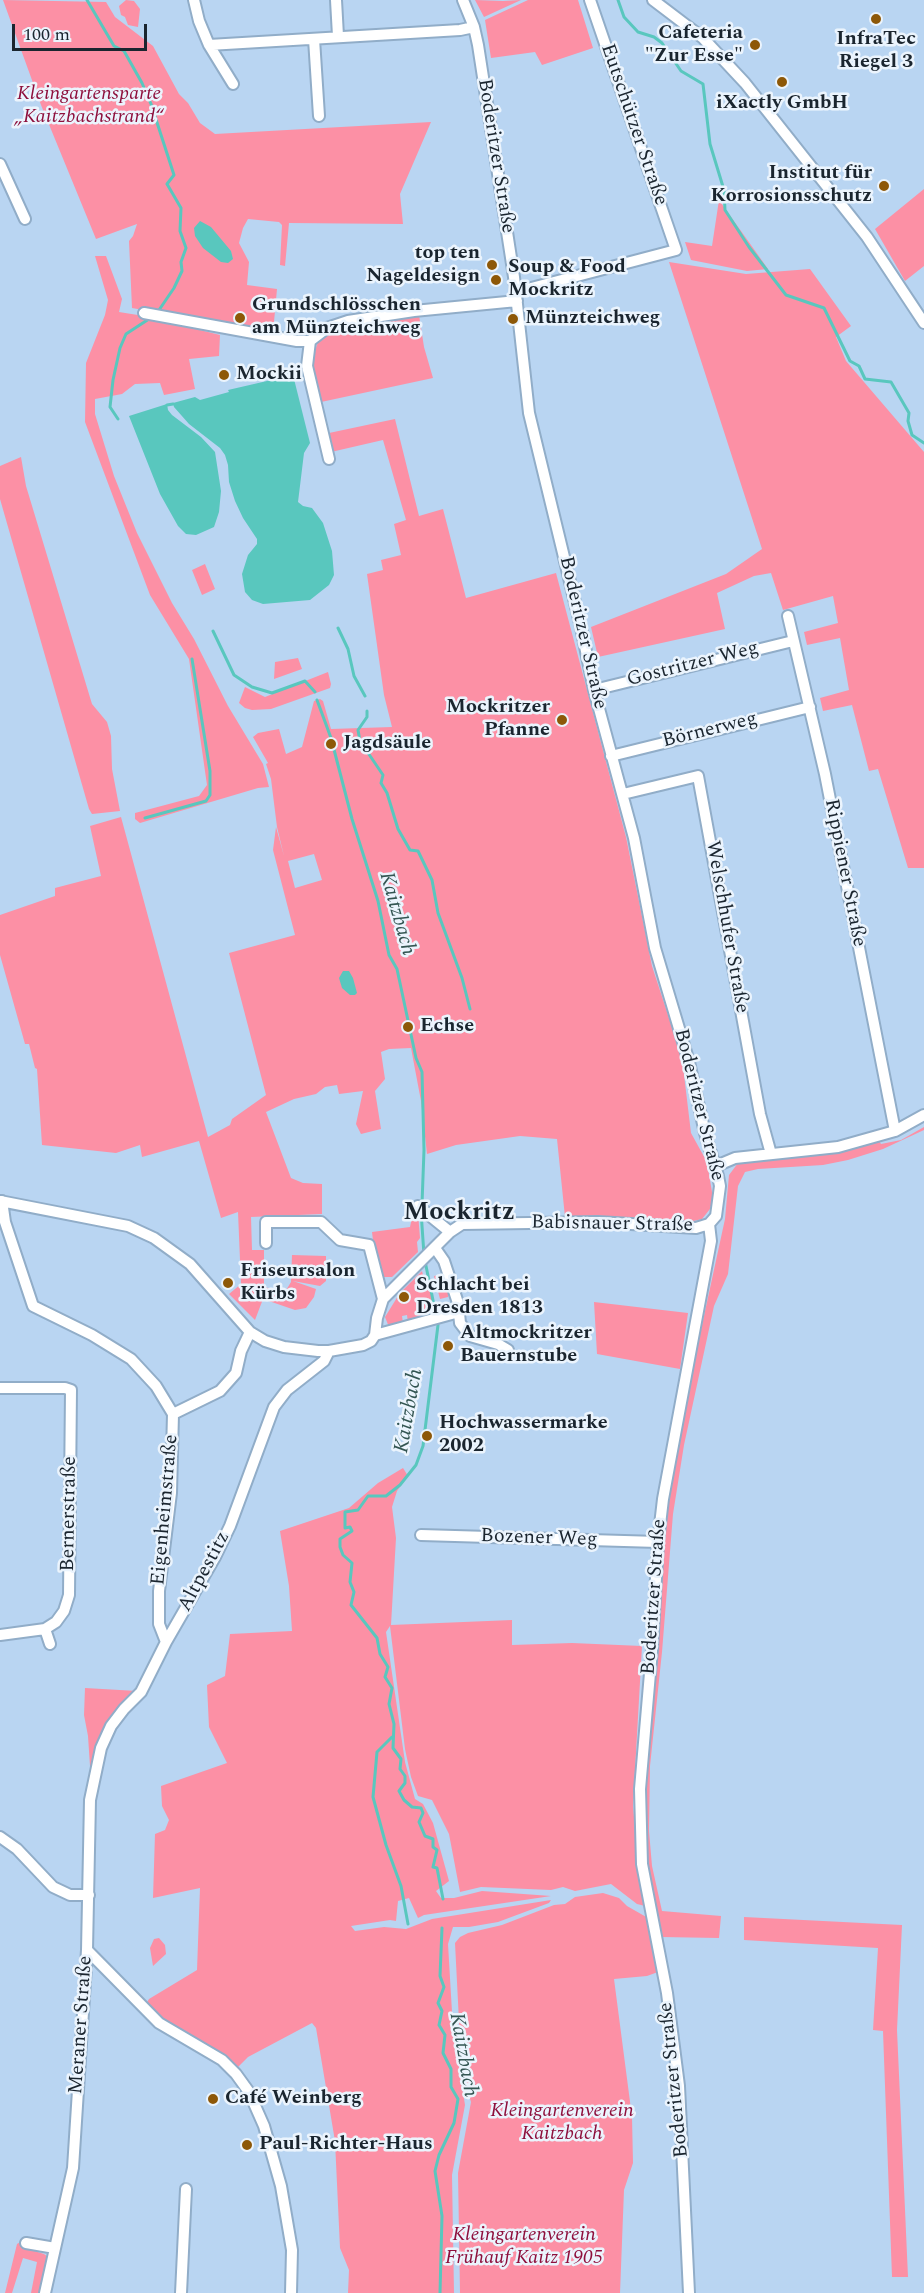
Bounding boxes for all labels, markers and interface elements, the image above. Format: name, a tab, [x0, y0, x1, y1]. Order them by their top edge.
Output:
scale bar	[15, 12, 150, 50]
marker: InfraTec Riegel 3	[869, 12, 883, 26]
text: 100 m	[23, 21, 70, 48]
place label: Cafeteria "Zur Esse"	[645, 22, 743, 69]
place label: InfraTec Riegel 3	[836, 28, 916, 75]
marker: Cafeteria "Zur Esse"	[748, 38, 762, 52]
street label: Eutschützer Straße	[594, 41, 672, 209]
marker: iXactly GmbH	[775, 75, 789, 89]
street label: Boderitzer Straße	[471, 77, 519, 235]
park label: Kleingartensparte „Kaitzbachstrand“	[15, 83, 163, 130]
place label: iXactly GmbH	[716, 92, 848, 116]
place label: Institut für Korrosionsschutz	[711, 162, 872, 209]
marker: Institut für Korrosionsschutz	[877, 179, 891, 193]
place label: top ten Nageldesign	[366, 242, 480, 289]
place label: Soup & Food Mockritz	[508, 256, 626, 303]
marker: top ten Nageldesign	[485, 258, 499, 272]
marker: Soup & Food Mockritz	[489, 273, 503, 287]
place label: Grundschlösschen am Münzteichweg	[252, 294, 421, 341]
place label: Münzteichweg	[525, 307, 660, 331]
marker: Grundschlösschen am Münzteichweg	[233, 311, 247, 325]
marker: Münzteichweg	[506, 312, 520, 326]
place label: Mockii	[236, 363, 302, 387]
marker: Mockii	[217, 368, 231, 382]
street label: Boderitzer Straße	[553, 554, 611, 712]
street label: Gostritzer Weg	[625, 637, 761, 693]
place label: Mockritzer Pfanne	[446, 696, 550, 743]
street label: Börnerweg	[660, 708, 760, 754]
marker: Mockritzer Pfanne	[555, 713, 569, 727]
place label: Jagdsäule	[343, 732, 431, 756]
marker: Jagdsäule	[324, 737, 338, 751]
street label: Rippiener Straße	[818, 797, 870, 949]
street label: Welschhufer Straße	[699, 839, 753, 1015]
water label: Kaitzbach	[372, 870, 420, 958]
place label: Echse	[420, 1015, 474, 1039]
marker: Echse	[401, 1020, 415, 1034]
street label: Boderitzer Straße	[667, 1026, 729, 1184]
district label: Mockritz	[403, 1198, 515, 1230]
street label: Babisnauer Straße	[531, 1212, 693, 1238]
place label: Friseursalon Kürbs	[240, 1260, 355, 1307]
place label: Schlacht bei Dresden 1813	[416, 1274, 543, 1321]
marker: Friseursalon Kürbs	[221, 1276, 235, 1290]
marker: Schlacht bei Dresden 1813	[397, 1290, 411, 1304]
place label: Altmockritzer Bauernstube	[460, 1322, 592, 1369]
marker: Altmockritzer Bauernstube	[441, 1339, 455, 1353]
water label: Kaitzbach	[390, 1367, 430, 1455]
place label: Hochwassermarke 2002	[439, 1412, 608, 1459]
marker: Hochwassermarke 2002	[420, 1429, 434, 1443]
street label: Eigenheimstraße	[147, 1433, 185, 1587]
street label: Bernerstraße	[57, 1456, 83, 1572]
street label: Boderitzer Straße	[638, 1518, 672, 1676]
street label: Bozener Weg	[480, 1525, 598, 1553]
street label: Altpestitz	[174, 1528, 236, 1616]
street label: Meraner Straße	[65, 1955, 99, 2095]
street label: Boderitzer Straße	[655, 2001, 695, 2159]
water label: Kaitzbach	[442, 2011, 482, 2099]
place label: Café Weinberg	[225, 2087, 362, 2111]
marker: Café Weinberg	[206, 2092, 220, 2106]
park label: Kleingartenverein Kaitzbach	[490, 2100, 634, 2147]
place label: Paul-Richter-Haus	[259, 2133, 433, 2157]
marker: Paul-Richter-Haus	[240, 2138, 254, 2152]
park label: Kleingartenverein Frühauf Kaitz 1905	[445, 2224, 603, 2271]

